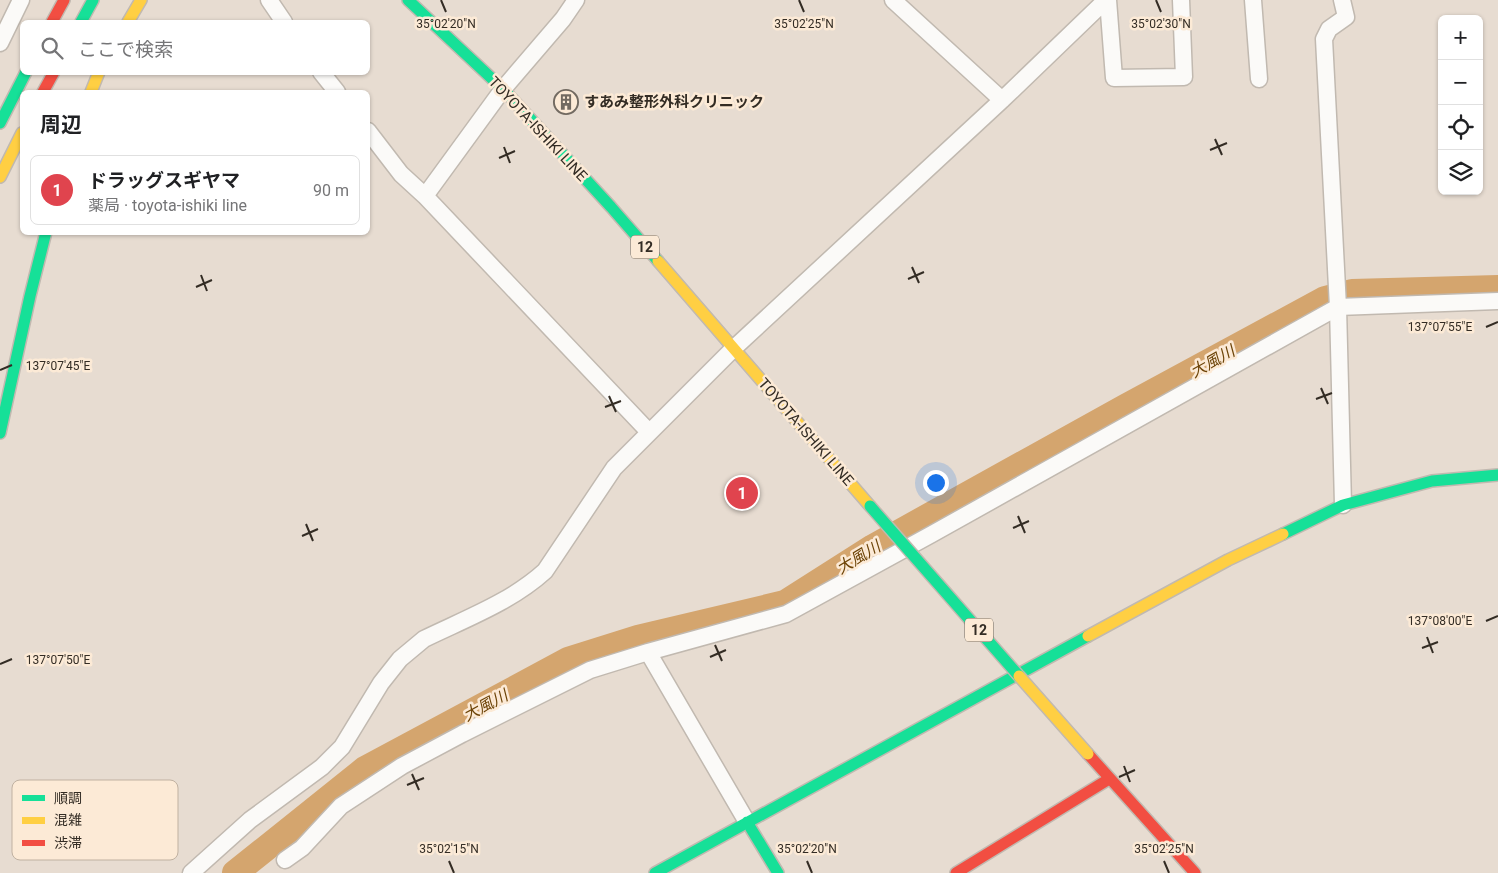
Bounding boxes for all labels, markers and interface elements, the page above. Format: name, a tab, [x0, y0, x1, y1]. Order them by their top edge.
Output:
map controls	[1438, 15, 1483, 195]
button: +	[1438, 15, 1483, 60]
text: 35°02'20"N	[416, 17, 476, 31]
text: 35°02'25"N	[774, 17, 834, 31]
text: 35°02'30"N	[1131, 17, 1191, 31]
search box	[20, 20, 370, 75]
icon: search	[38, 34, 66, 62]
text: ここで検索	[78, 38, 173, 61]
button: −	[1438, 60, 1483, 105]
street label: TOYOTA-ISHIKI LINE	[485, 73, 591, 185]
building icon: すあみ整形外科クリニック	[553, 89, 579, 115]
place label: すあみ整形外科クリニック	[584, 93, 764, 111]
button: locate	[1438, 105, 1483, 150]
text: 周辺	[40, 113, 82, 137]
button: layers	[1438, 150, 1483, 195]
text: ドラッグスギヤマ	[88, 169, 240, 192]
text: 1	[52, 181, 62, 200]
text: 90 m	[313, 181, 349, 200]
text: 薬局 · toyota-ishiki line	[88, 196, 247, 215]
road number: 12	[631, 236, 659, 258]
text: 137°07'55"E	[1408, 320, 1472, 334]
water label: 大風川	[1187, 341, 1240, 381]
text: 137°07'45"E	[26, 359, 90, 373]
street label: TOYOTA-ISHIKI LINE	[754, 375, 858, 490]
your location	[923, 470, 949, 496]
pin: 1	[726, 474, 758, 512]
water label: 大風川	[833, 536, 885, 578]
text: 137°08'00"E	[1408, 614, 1472, 628]
road number: 12	[965, 618, 993, 642]
text: 137°07'50"E	[26, 653, 90, 667]
water label: 大風川	[460, 685, 513, 725]
legend	[12, 780, 178, 860]
text: 順調	[54, 790, 82, 806]
text: 混雑	[54, 812, 82, 828]
text: 渋滞	[54, 835, 82, 851]
text: 35°02'15"N	[419, 842, 479, 856]
text: 35°02'20"N	[777, 842, 837, 856]
text: 35°02'25"N	[1134, 842, 1194, 856]

